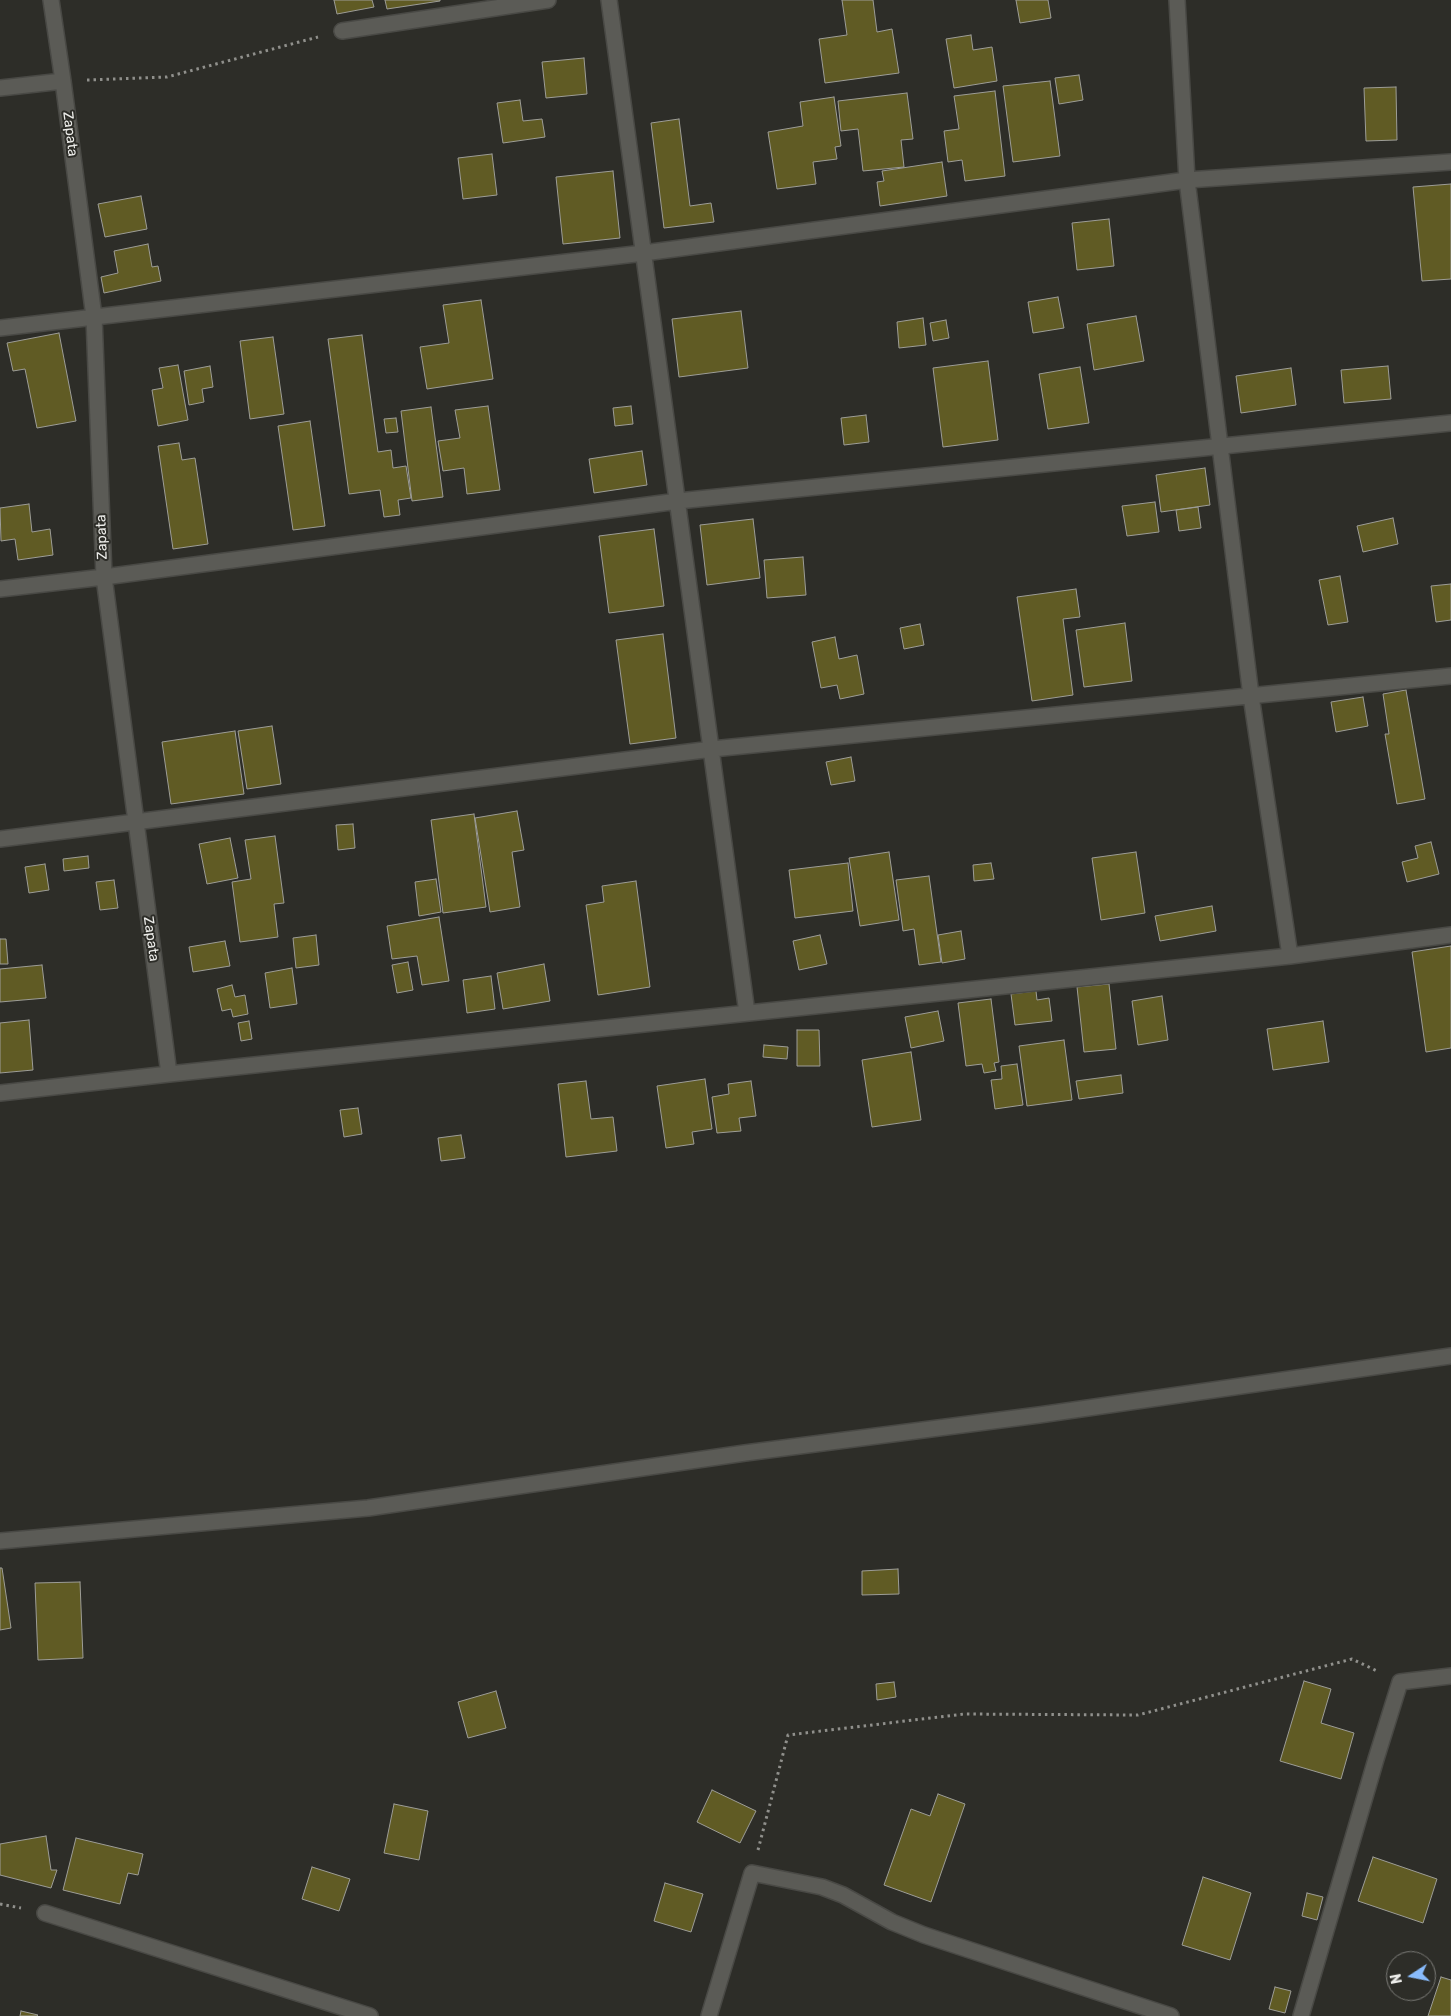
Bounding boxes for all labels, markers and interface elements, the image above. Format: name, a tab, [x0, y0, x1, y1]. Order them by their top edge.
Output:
street label: Zapata	[59, 110, 81, 158]
street label: Zapata	[93, 514, 111, 560]
street label: Zapata	[140, 915, 162, 963]
north arrow	[1386, 1951, 1436, 2001]
text: N	[1387, 1972, 1406, 1985]

